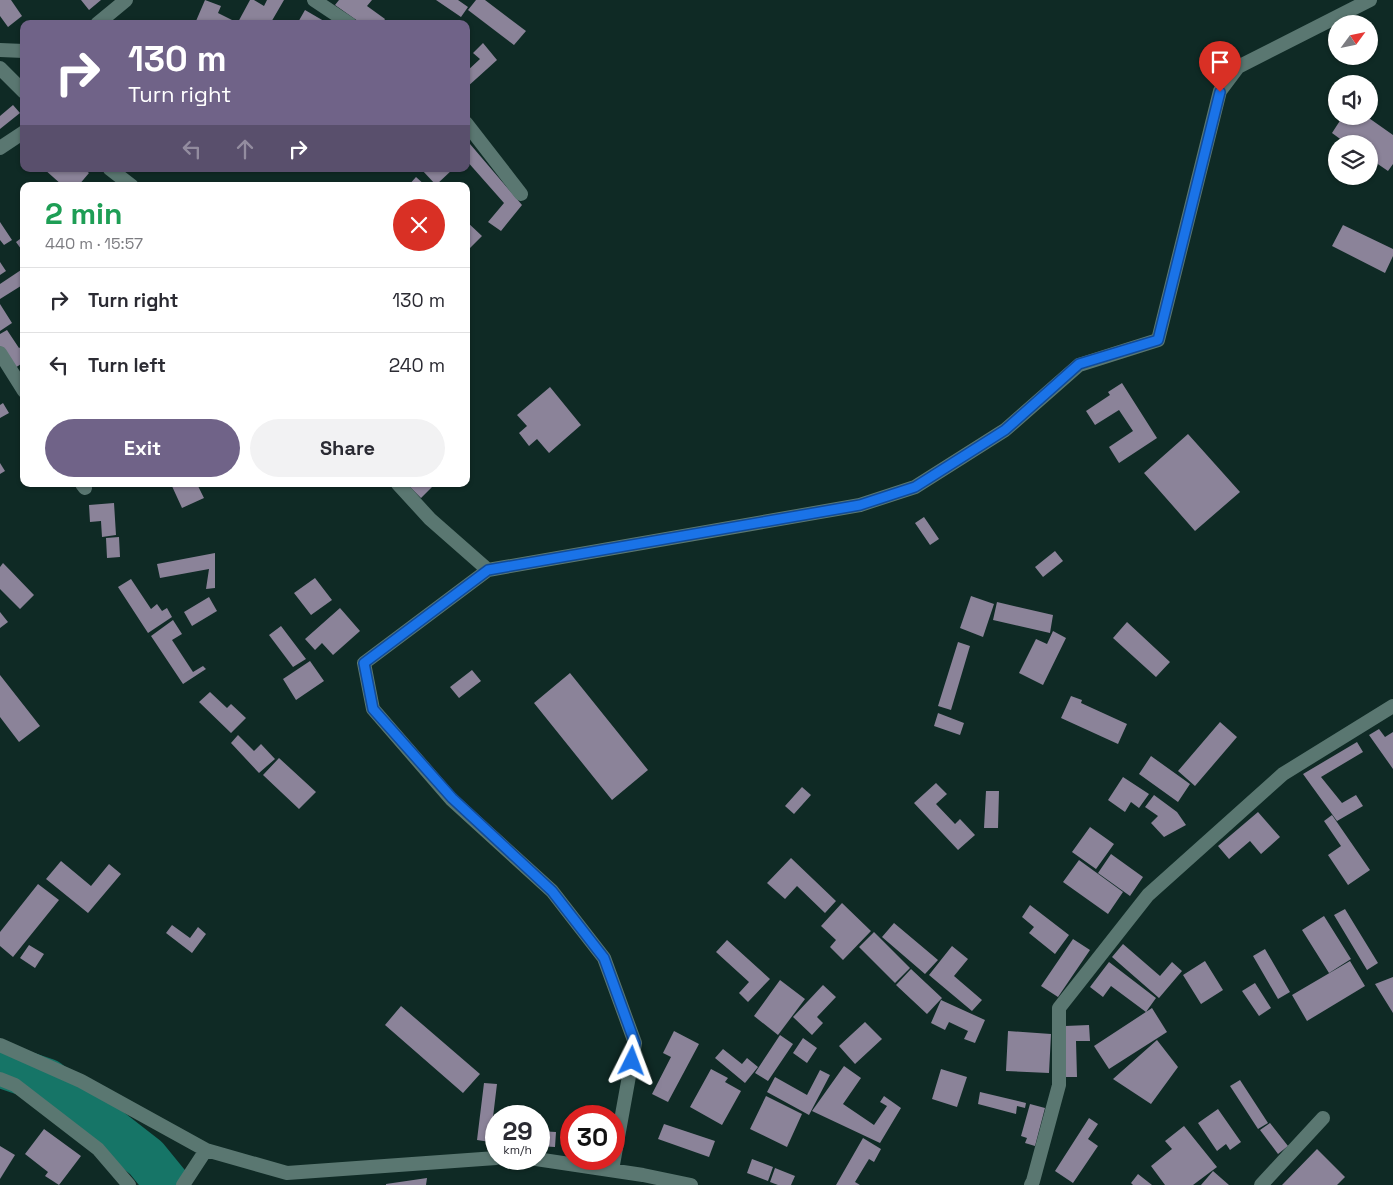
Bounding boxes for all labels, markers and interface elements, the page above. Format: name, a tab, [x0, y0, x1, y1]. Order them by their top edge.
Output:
north arrow	[1328, 15, 1378, 65]
map controls	[1328, 15, 1378, 185]
text: 130 m	[128, 37, 227, 81]
icon: right	[45, 40, 110, 105]
pin	[1199, 41, 1241, 92]
icon: arrive	[1206, 48, 1234, 76]
button: sound	[1328, 75, 1378, 125]
text: Turn right	[128, 80, 231, 108]
icon: left	[178, 135, 206, 163]
icon: ahead	[231, 135, 259, 163]
icon: right	[284, 135, 312, 163]
button: layers	[1328, 135, 1378, 185]
text: 2 min	[45, 194, 123, 233]
button: close	[393, 199, 445, 251]
text: 440 m · 15:57	[45, 233, 143, 254]
icon: right	[45, 286, 73, 314]
text: Turn right	[88, 288, 178, 313]
text: 130 m	[392, 288, 445, 313]
icon: left	[45, 351, 73, 379]
text: Turn left	[88, 353, 166, 378]
text: 240 m	[389, 353, 445, 378]
button: Exit	[45, 419, 240, 477]
button: Share	[250, 419, 445, 477]
position arrow	[605, 1034, 657, 1086]
speed limit sign: 30	[560, 1105, 625, 1170]
text: 29	[502, 1115, 533, 1147]
text: km/h	[503, 1142, 532, 1158]

